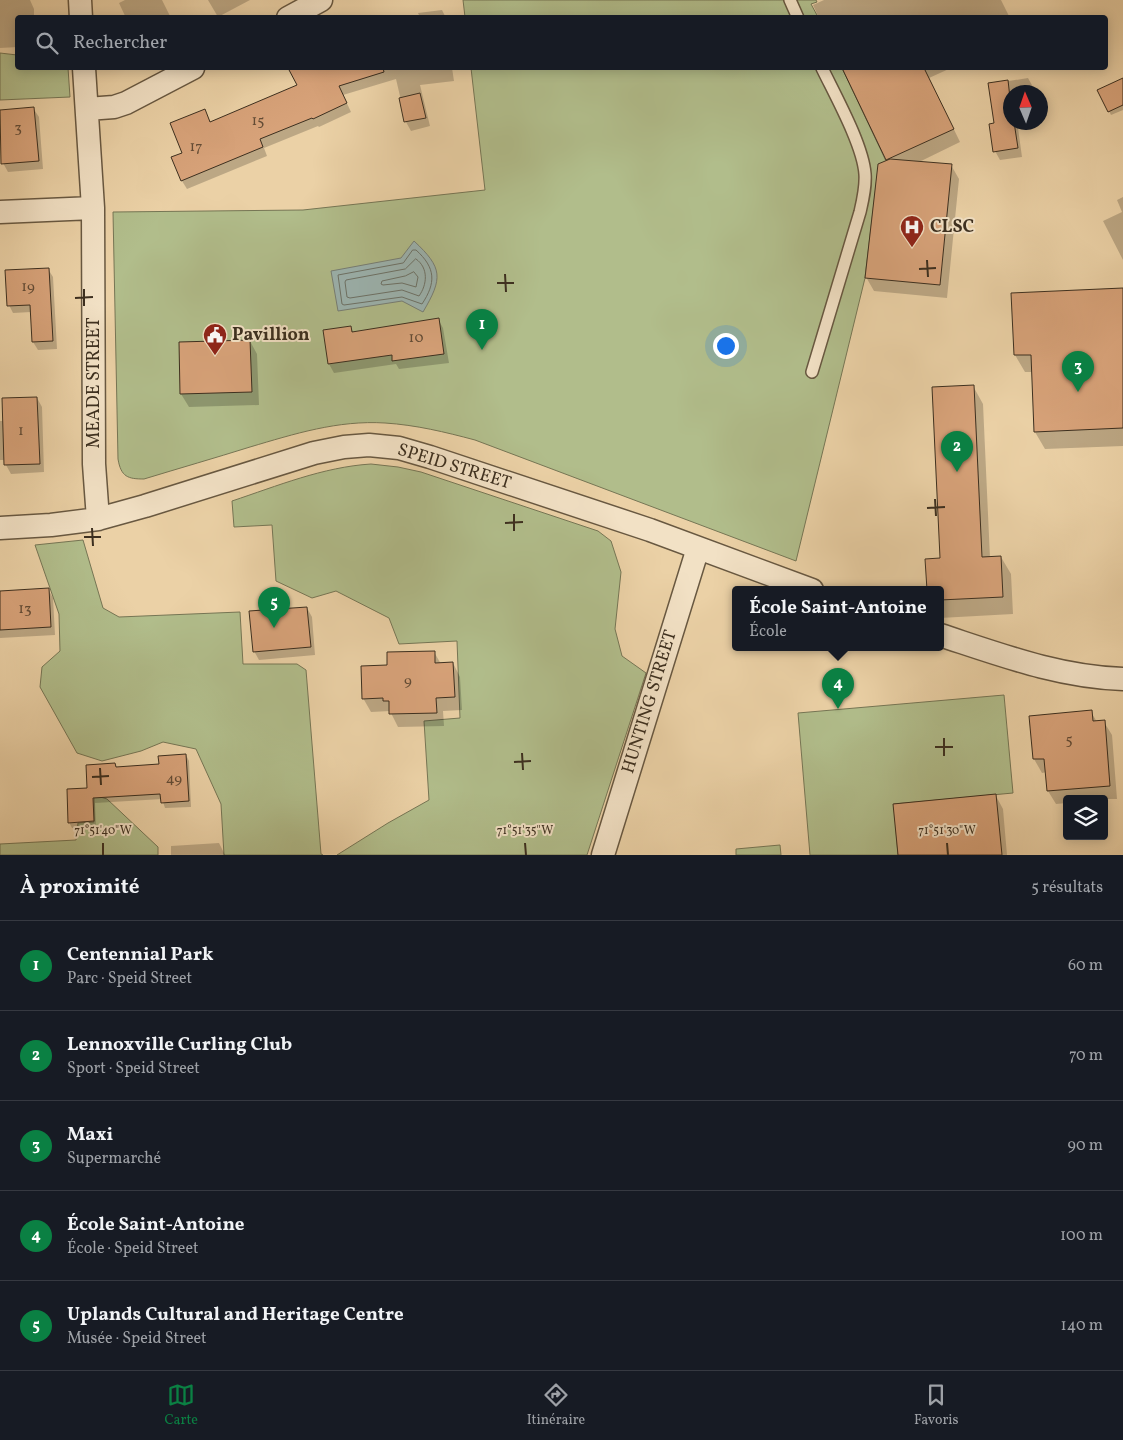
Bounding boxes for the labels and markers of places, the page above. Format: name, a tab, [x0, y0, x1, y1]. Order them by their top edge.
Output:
hospital icon: CLSC	[899, 214, 925, 248]
place label: CLSC	[930, 215, 974, 240]
pin: 1	[466, 309, 498, 350]
public building icon: Pavillion	[202, 322, 228, 356]
place label: Pavillion	[232, 323, 310, 348]
pin: 3	[1062, 351, 1094, 392]
pin: 2	[941, 431, 973, 472]
pin: 5	[258, 587, 290, 628]
pin: 4	[822, 668, 854, 709]

